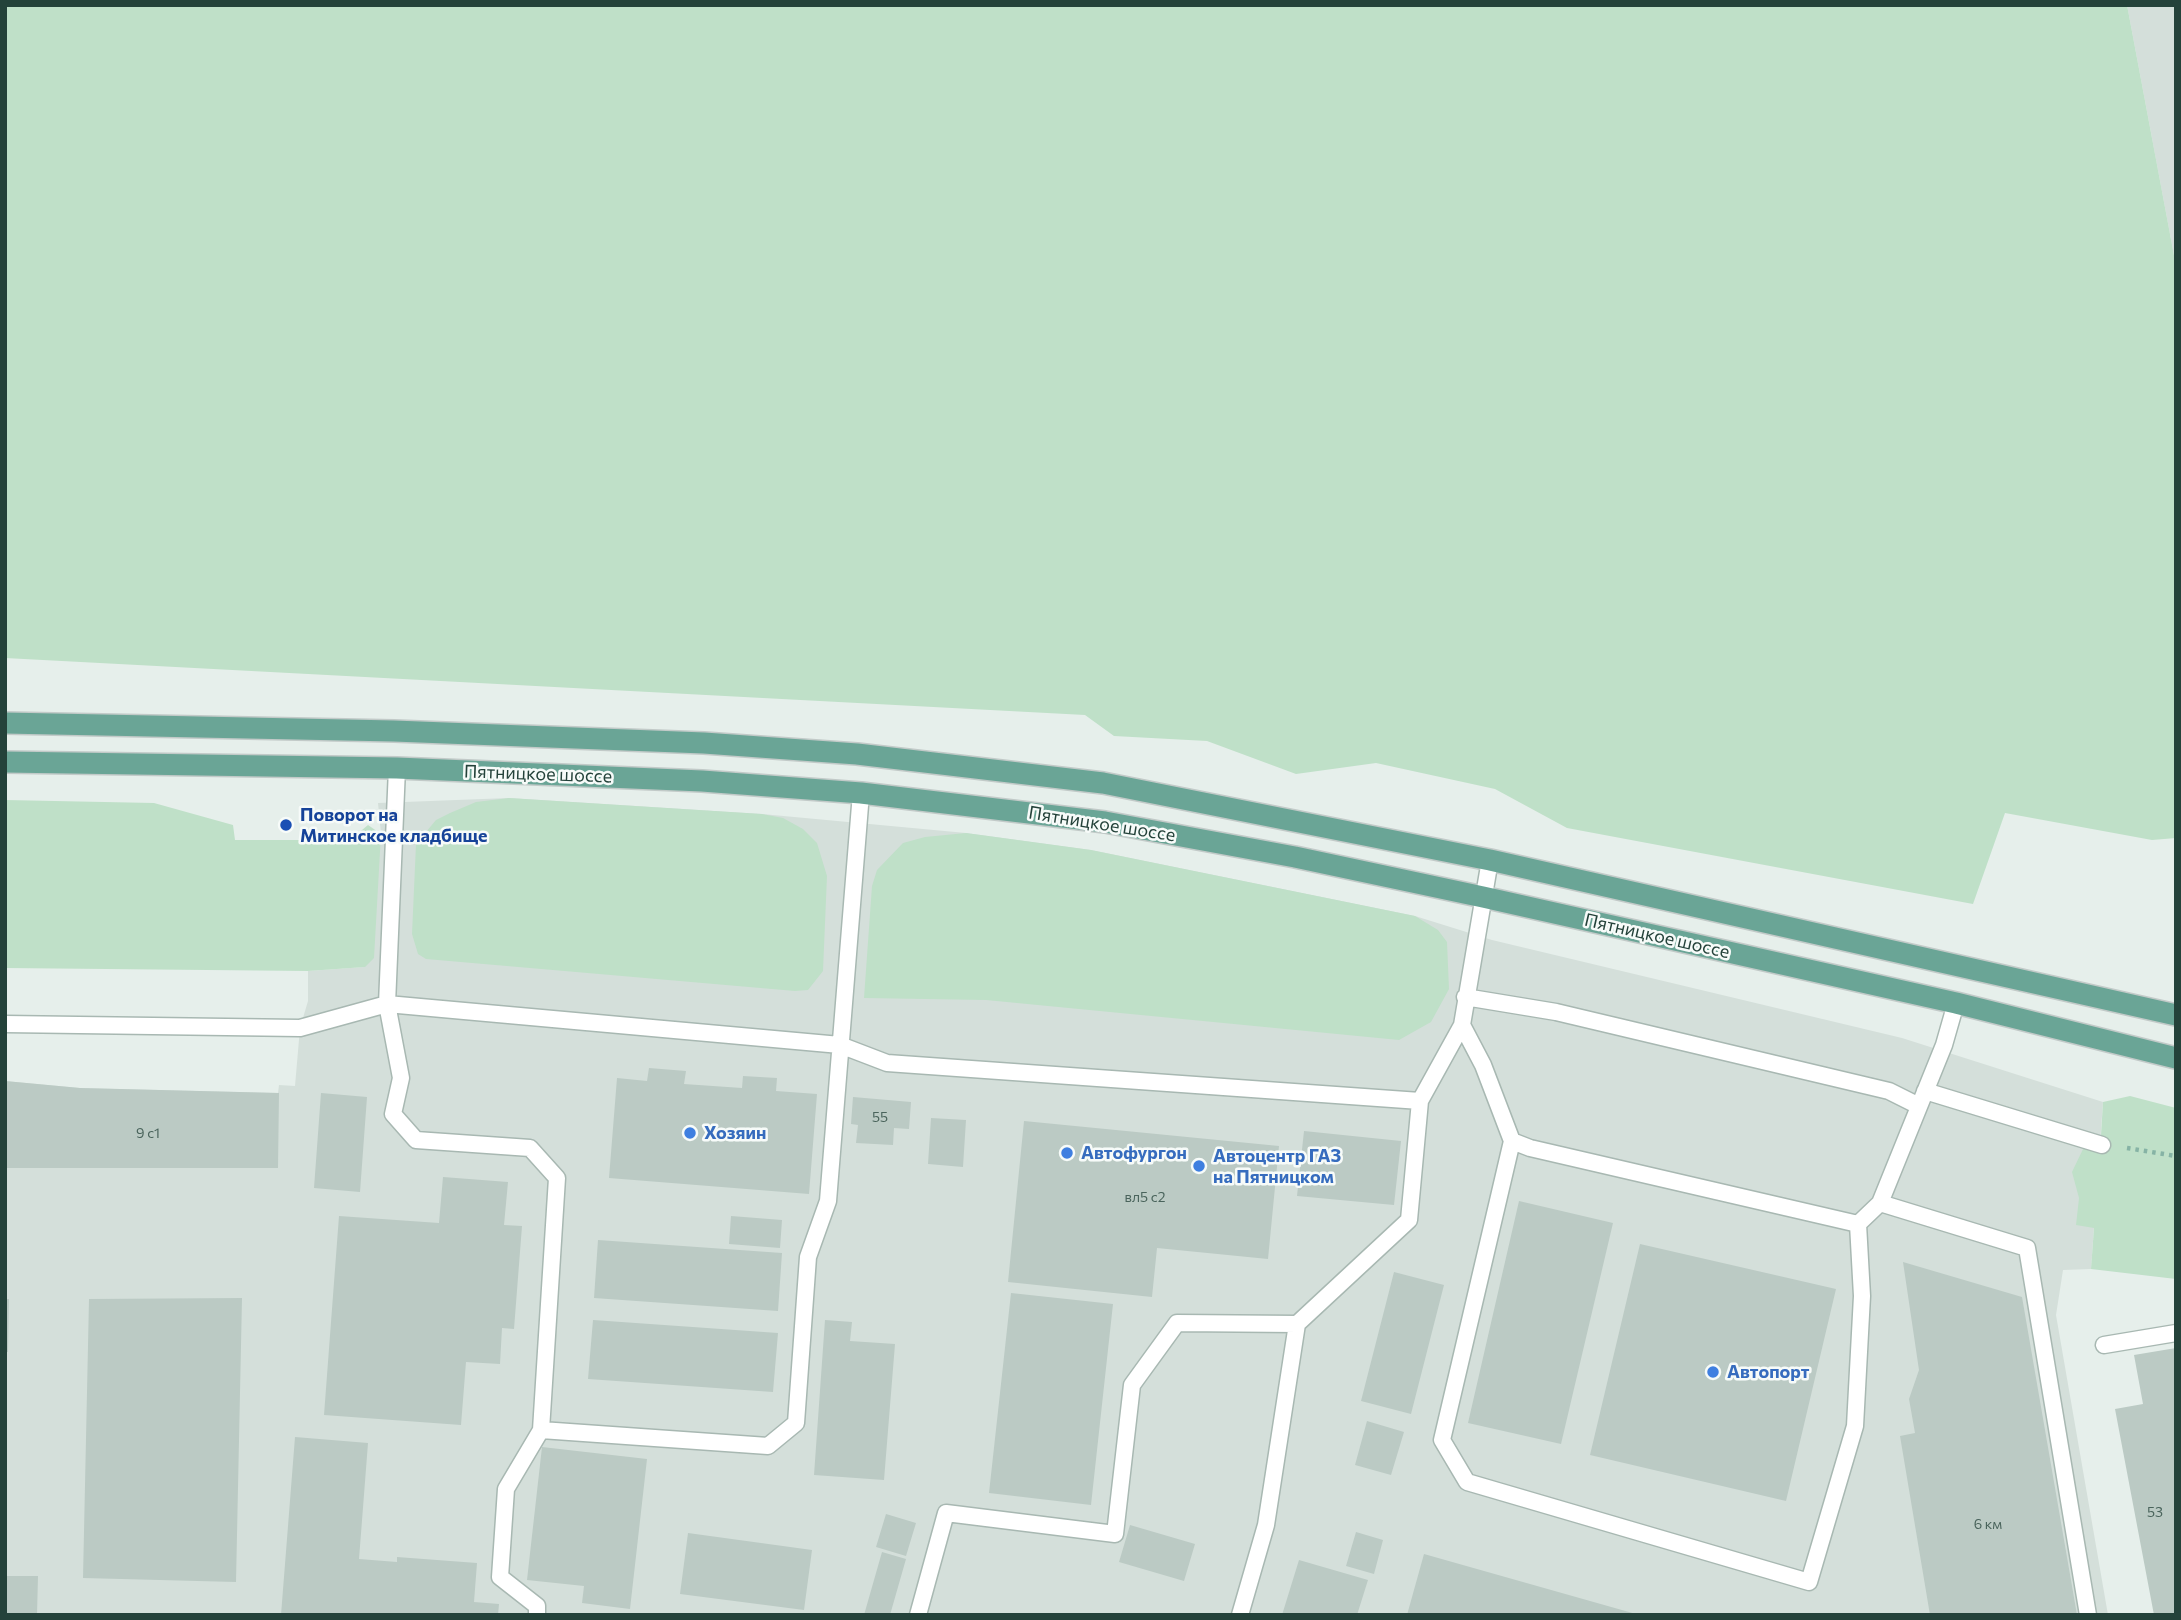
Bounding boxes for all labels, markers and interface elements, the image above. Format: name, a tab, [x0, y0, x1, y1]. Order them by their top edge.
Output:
street label: Пятницкое шоссе	[464, 761, 612, 787]
street label: Пятницкое шоссе	[1027, 802, 1177, 846]
place label: Поворот на Митинское кладбище	[300, 804, 488, 846]
marker: Поворот на Митинское кладбище	[278, 817, 294, 833]
street label: Пятницкое шоссе	[1582, 909, 1732, 963]
house number: 55	[872, 1109, 888, 1125]
place label: Хозяин	[704, 1122, 766, 1144]
house number: 9 с1	[136, 1125, 160, 1141]
marker: Хозяин	[682, 1125, 698, 1141]
place label: Автофургон	[1081, 1142, 1187, 1164]
marker: Автофургон	[1059, 1145, 1075, 1161]
place label: Автоцентр ГАЗ на Пятницком	[1213, 1145, 1341, 1188]
marker: Автоцентр ГАЗ на Пятницком	[1191, 1158, 1207, 1174]
house number: вл5 с2	[1125, 1189, 1165, 1205]
place label: Автопорт	[1727, 1361, 1810, 1383]
marker: Автопорт	[1705, 1364, 1721, 1380]
house number: 53	[2147, 1504, 2163, 1520]
house number: 6 км	[1974, 1516, 2002, 1532]

